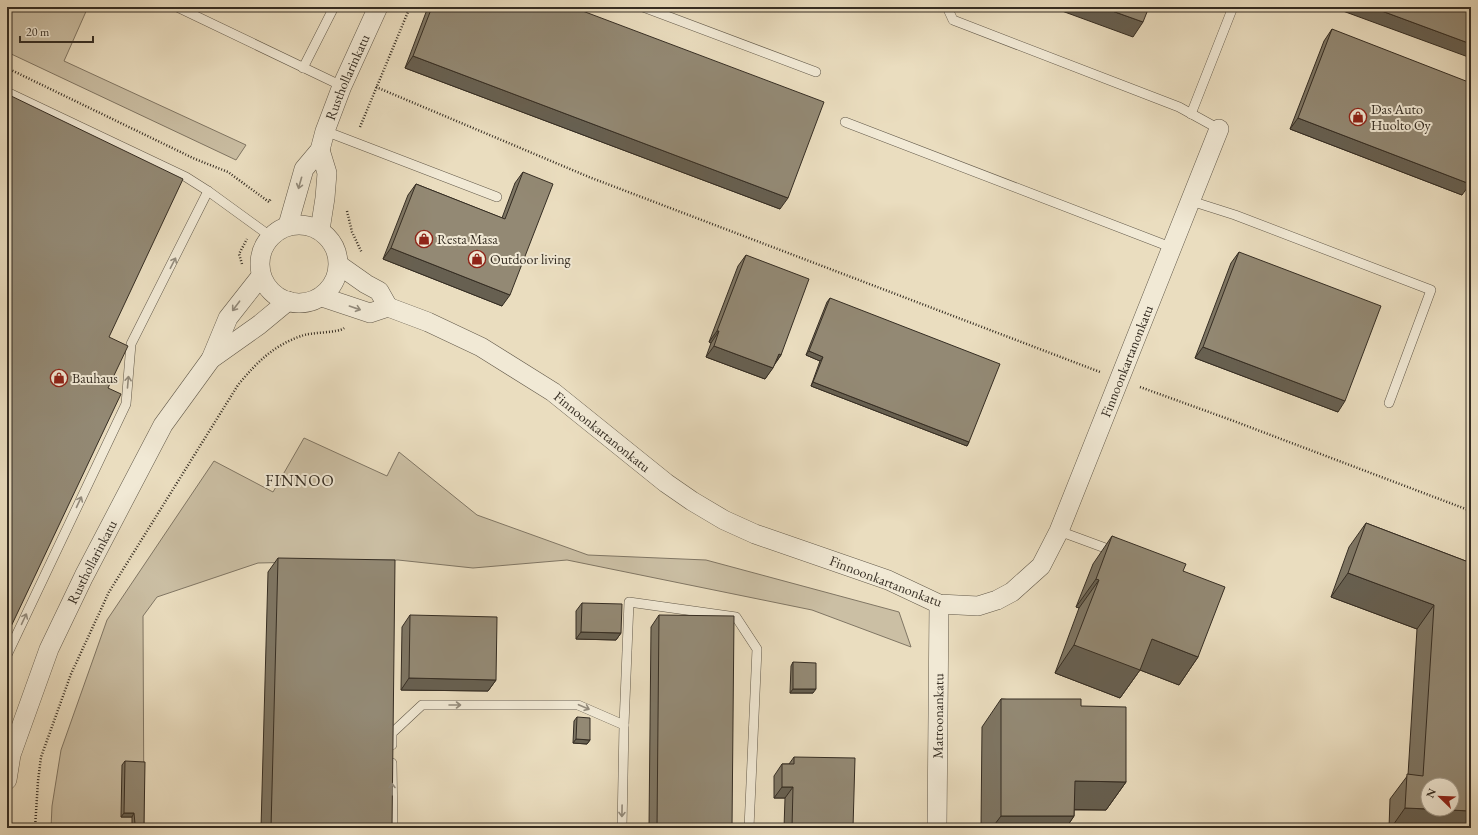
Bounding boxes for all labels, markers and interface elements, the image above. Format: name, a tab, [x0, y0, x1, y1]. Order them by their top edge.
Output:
scale bar	[20, 18, 93, 44]
text: 20 m	[26, 24, 50, 40]
street label: Rusthollarinkatu	[321, 31, 374, 123]
place label: Das Auto Huolto Oy	[1371, 100, 1432, 134]
shop icon: Das Auto Huolto Oy	[1348, 107, 1368, 127]
one-way arrow	[296, 176, 303, 189]
shop icon: Resta Masa	[414, 229, 434, 249]
place label: Resta Masa	[437, 230, 498, 248]
shop icon: Outdoor living	[467, 249, 487, 269]
place label: Outdoor living	[490, 250, 572, 268]
one-way arrow	[170, 257, 177, 269]
one-way arrow	[232, 301, 241, 312]
street label: Finnoonkartanonkatu	[1096, 302, 1157, 420]
one-way arrow	[348, 305, 360, 313]
shop icon: Bauhaus	[49, 368, 69, 388]
place label: Bauhaus	[72, 369, 118, 387]
one-way arrow	[124, 376, 131, 389]
street label: Finnoonkartanonkatu	[550, 387, 655, 476]
district label: FINNOO	[265, 470, 335, 491]
one-way arrow	[76, 496, 83, 508]
street label: Rusthollarinkatu	[63, 516, 121, 607]
street label: Finnoonkartanonkatu	[827, 551, 945, 611]
one-way arrow	[21, 614, 28, 626]
street label: Matroonankatu	[929, 673, 947, 759]
one-way arrow	[448, 701, 461, 709]
one-way arrow	[578, 704, 590, 712]
north arrow	[1420, 777, 1460, 817]
one-way arrow	[388, 783, 396, 796]
text: N	[1423, 786, 1439, 800]
one-way arrow	[618, 804, 626, 817]

